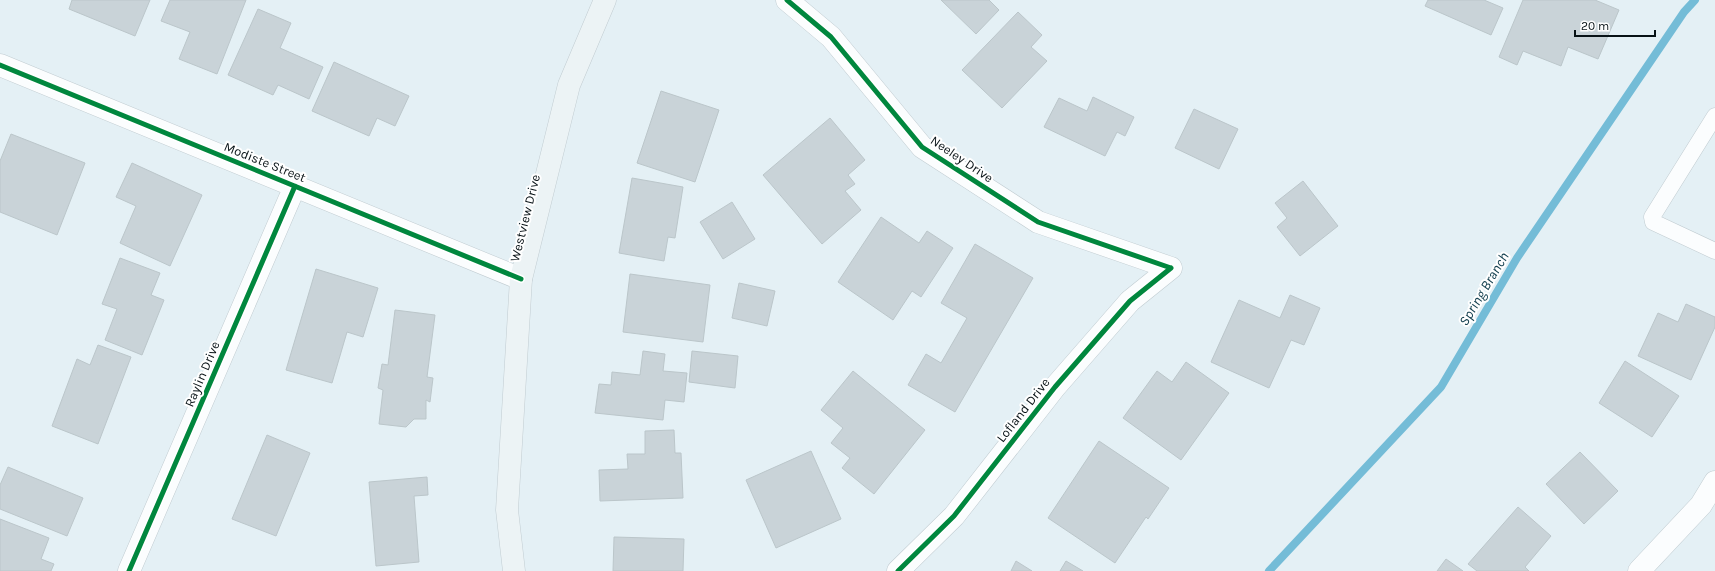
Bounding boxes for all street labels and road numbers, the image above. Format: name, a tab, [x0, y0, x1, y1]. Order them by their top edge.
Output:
street label: Neeley Drive	[928, 133, 996, 186]
street label: Modiste Street	[222, 139, 308, 185]
street label: Westview Drive	[507, 172, 543, 263]
street label: Raylin Drive	[181, 339, 223, 409]
street label: Lofland Drive	[993, 375, 1053, 445]

